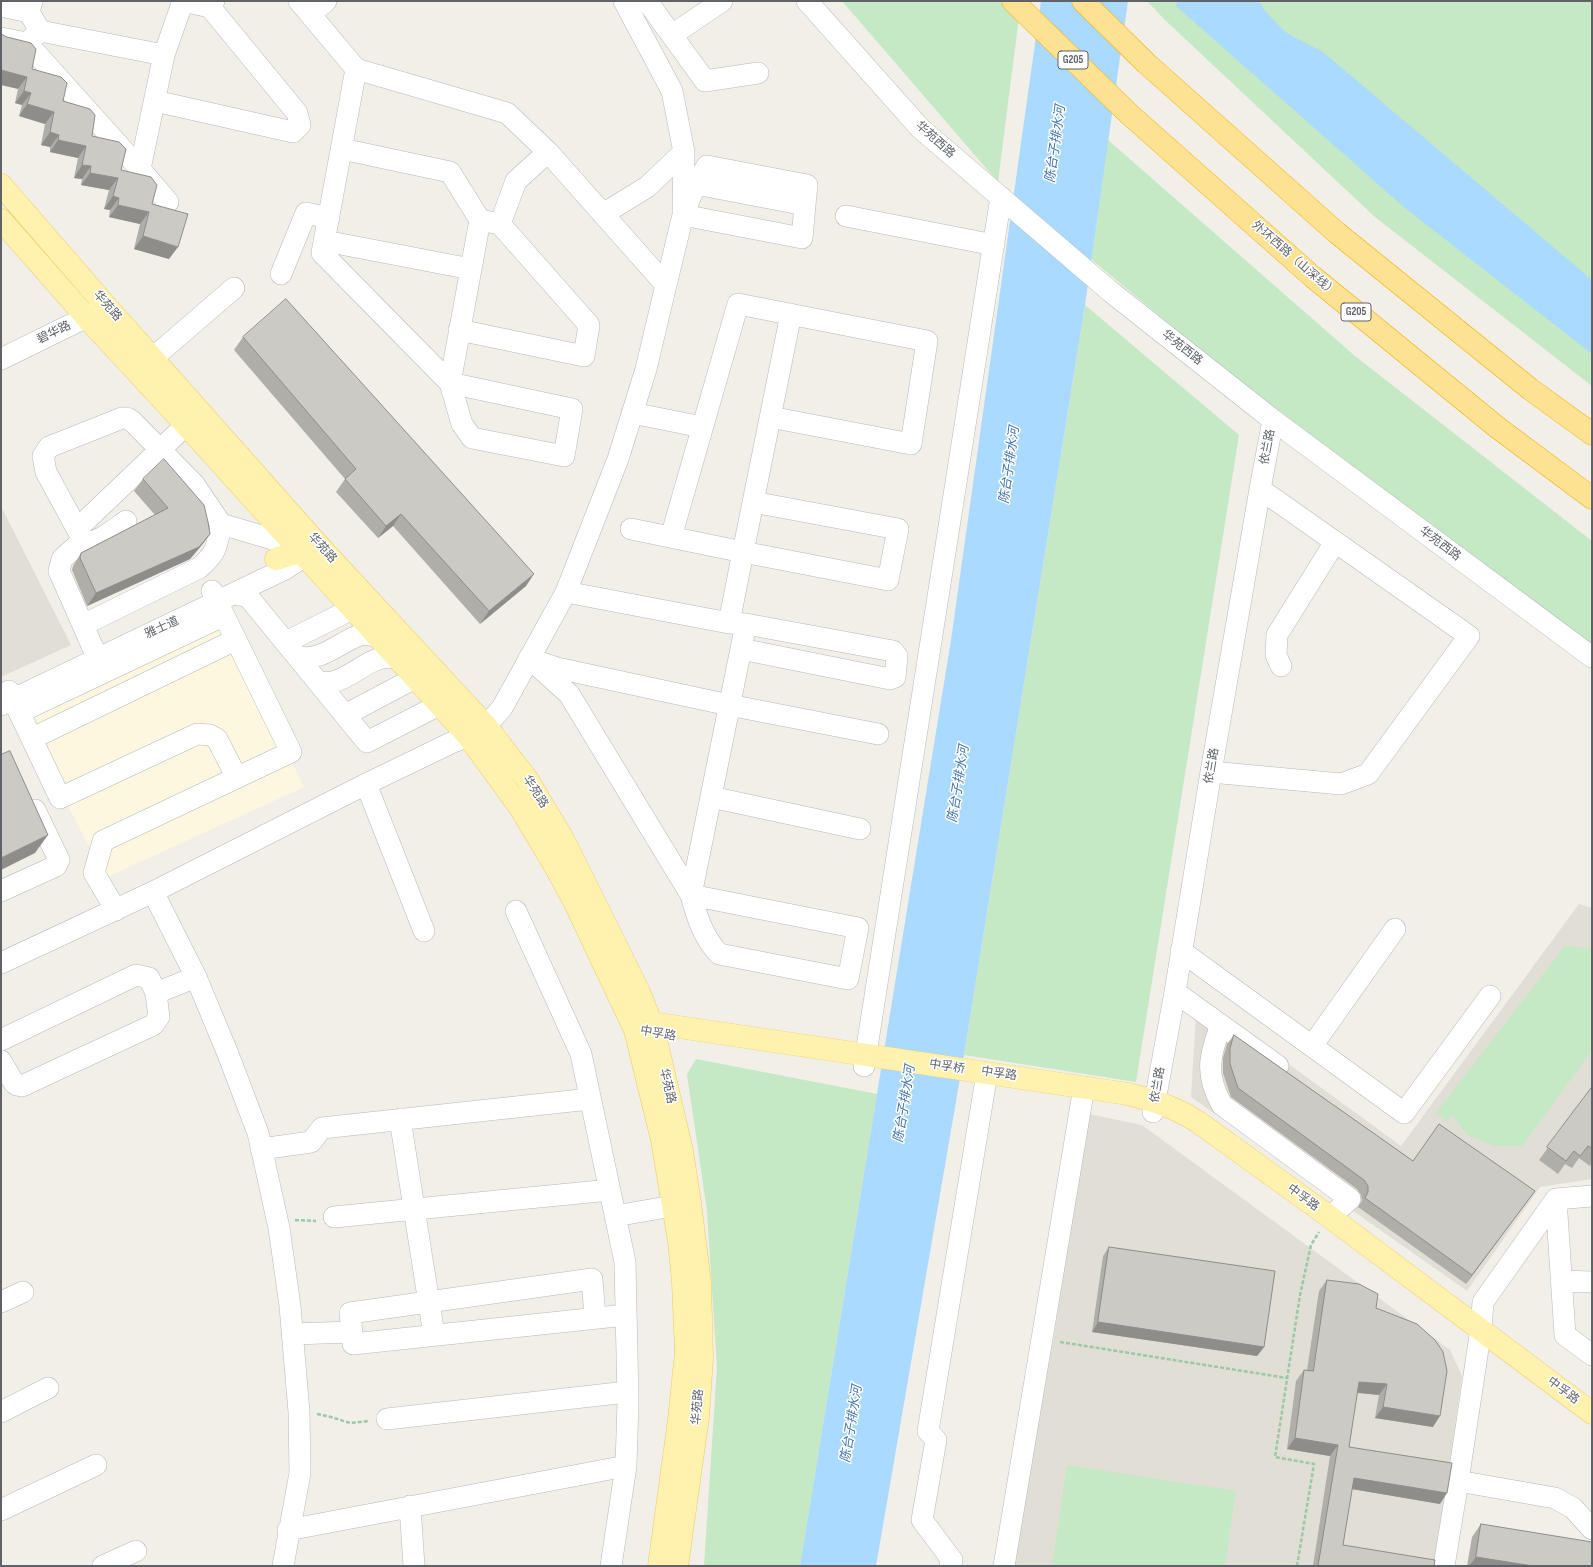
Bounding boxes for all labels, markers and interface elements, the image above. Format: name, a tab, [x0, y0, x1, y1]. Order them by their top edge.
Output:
road number: G205	[1058, 51, 1088, 69]
water label: 陈台子排水河	[1043, 104, 1069, 184]
street label: 华苑西路	[912, 119, 958, 161]
street label: 外环西路（山深线）	[1249, 218, 1339, 300]
street label: 华苑路	[90, 288, 124, 324]
road number: G205	[1341, 303, 1371, 321]
street label: 碧华路	[35, 319, 73, 347]
street label: 华苑西路	[1159, 328, 1205, 368]
water label: 陈台子排水河	[997, 425, 1023, 505]
street label: 依兰路	[1257, 428, 1279, 466]
street label: 华苑西路	[1416, 524, 1464, 564]
street label: 华苑路	[305, 530, 339, 566]
street label: 雅士道	[143, 614, 181, 642]
water label: 陈台子排水河	[945, 744, 973, 824]
street label: 依兰路	[1202, 747, 1222, 785]
street label: 华苑路	[519, 773, 551, 811]
street label: 中孚路	[639, 1024, 677, 1044]
street label: 中孚桥	[928, 1057, 966, 1077]
water label: 陈台子排水河	[891, 1064, 919, 1144]
street label: 中孚路	[980, 1064, 1018, 1084]
street label: 依兰路	[1148, 1066, 1168, 1104]
street label: 华苑路	[656, 1067, 678, 1105]
street label: 中孚路	[1284, 1182, 1322, 1214]
street label: 中孚路	[1544, 1374, 1582, 1408]
water label: 陈台子排水河	[838, 1384, 866, 1464]
street label: 华苑路	[689, 1388, 707, 1426]

